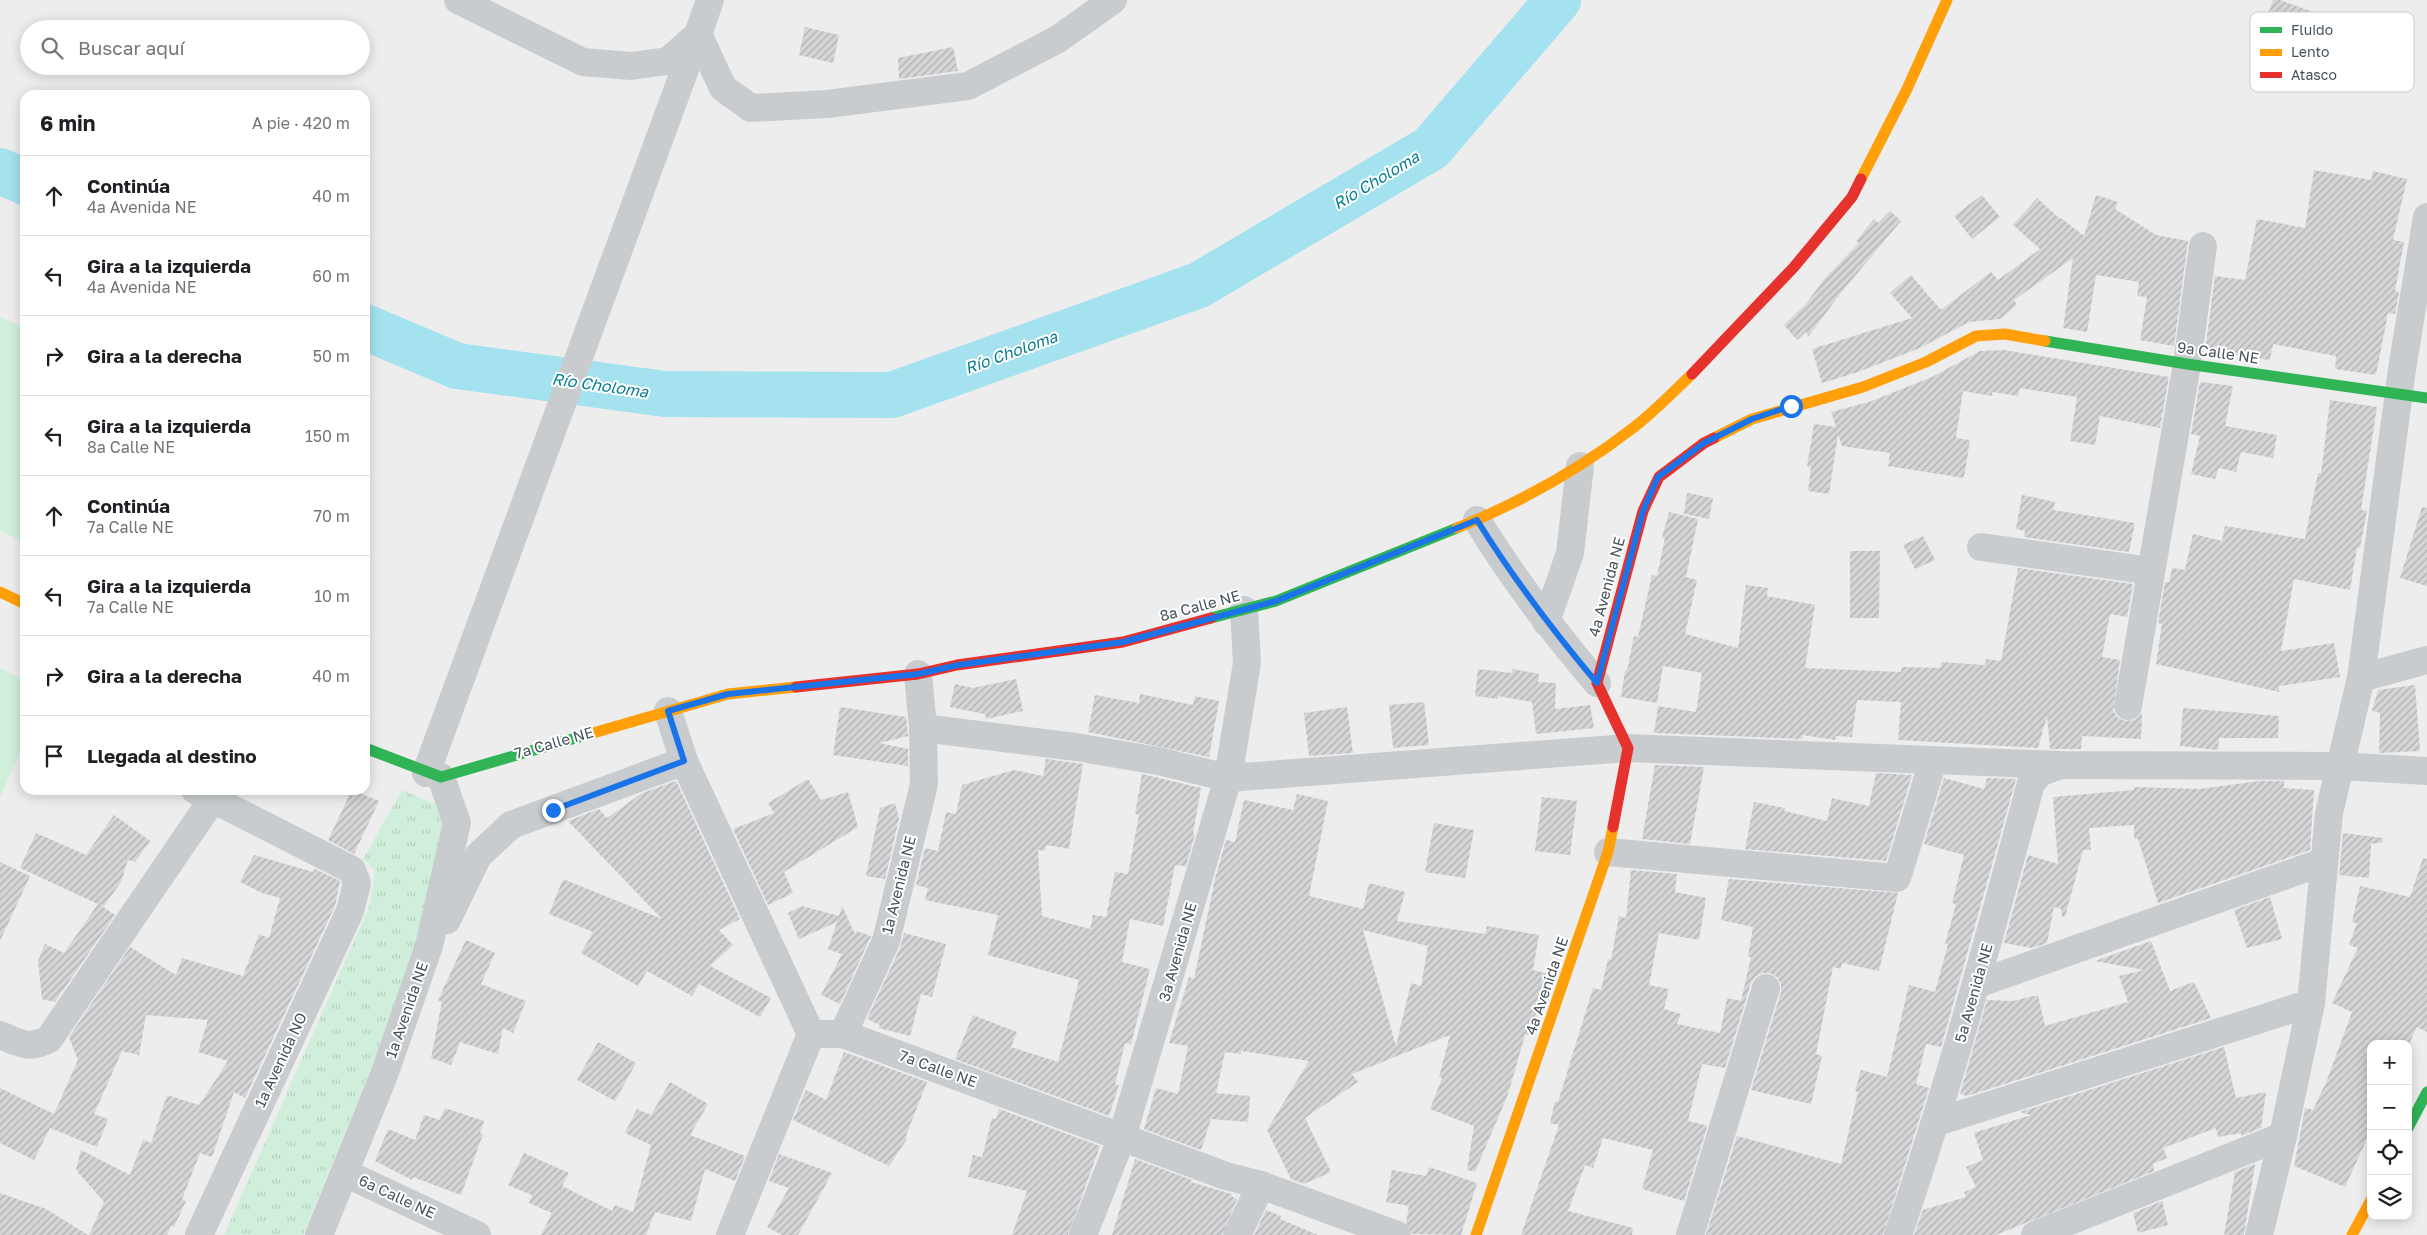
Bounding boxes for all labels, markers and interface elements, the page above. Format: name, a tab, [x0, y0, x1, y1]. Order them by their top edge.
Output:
legend	[2250, 12, 2414, 92]
search box	[20, 20, 370, 75]
text: Fluido	[2291, 21, 2333, 38]
icon: search	[38, 34, 66, 62]
text: Buscar aquí	[78, 36, 185, 59]
text: Lento	[2291, 43, 2329, 60]
text: Atasco	[2291, 66, 2337, 83]
text: 6 min	[40, 110, 95, 136]
text: A pie · 420 m	[252, 113, 350, 133]
water label: Río Choloma	[1329, 146, 1423, 214]
text: Continúa	[87, 174, 170, 197]
icon: ahead	[40, 182, 68, 210]
text: 40 m	[312, 186, 350, 206]
text: 4a Avenida NE	[87, 197, 196, 217]
text: Gira a la izquierda	[87, 254, 251, 277]
icon: left	[40, 262, 68, 290]
text: 60 m	[312, 266, 350, 286]
text: 4a Avenida NE	[87, 277, 196, 297]
water label: Río Choloma	[962, 326, 1061, 378]
street label: 9a Calle NE	[2176, 337, 2260, 367]
icon: right	[40, 342, 68, 370]
text: Gira a la derecha	[87, 344, 242, 367]
text: 50 m	[313, 346, 350, 366]
water label: Río Choloma	[551, 368, 650, 402]
route start	[1780, 395, 1803, 418]
text: Gira a la izquierda	[87, 414, 251, 437]
icon: left	[40, 422, 68, 450]
text: 150 m	[305, 426, 350, 446]
text: 8a Calle NE	[87, 437, 175, 457]
text: Continúa	[87, 494, 170, 517]
icon: ahead	[40, 502, 68, 530]
text: 70 m	[313, 506, 350, 526]
text: 7a Calle NE	[87, 517, 174, 537]
street label: 4a Avenida NE	[1584, 535, 1628, 639]
text: Gira a la izquierda	[87, 574, 251, 597]
icon: left	[40, 582, 68, 610]
text: 10 m	[314, 586, 350, 606]
street label: 8a Calle NE	[1158, 586, 1242, 624]
text: 7a Calle NE	[87, 597, 174, 617]
icon: right	[40, 662, 68, 690]
text: Gira a la derecha	[87, 664, 242, 687]
text: 40 m	[312, 666, 350, 686]
street label: 7a Calle NE	[512, 722, 595, 762]
icon: arrive	[40, 742, 68, 770]
text: Llegada al destino	[87, 744, 257, 767]
route end	[542, 799, 565, 822]
street label: 1a Avenida NE	[877, 834, 919, 936]
street label: 3a Avenida NE	[1154, 900, 1200, 1003]
street label: 4a Avenida NE	[1521, 934, 1571, 1037]
street label: 5a Avenida NE	[1950, 941, 1996, 1044]
street label: 1a Avenida NE	[381, 959, 431, 1060]
street label: 1a Avenida NO	[250, 1009, 310, 1110]
map controls	[2367, 1040, 2412, 1220]
button: +	[2367, 1040, 2412, 1085]
street label: 7a Calle NE	[897, 1046, 980, 1090]
button: −	[2367, 1085, 2412, 1130]
button: locate	[2367, 1130, 2412, 1175]
street label: 6a Calle NE	[356, 1171, 439, 1222]
button: layers	[2367, 1175, 2412, 1220]

